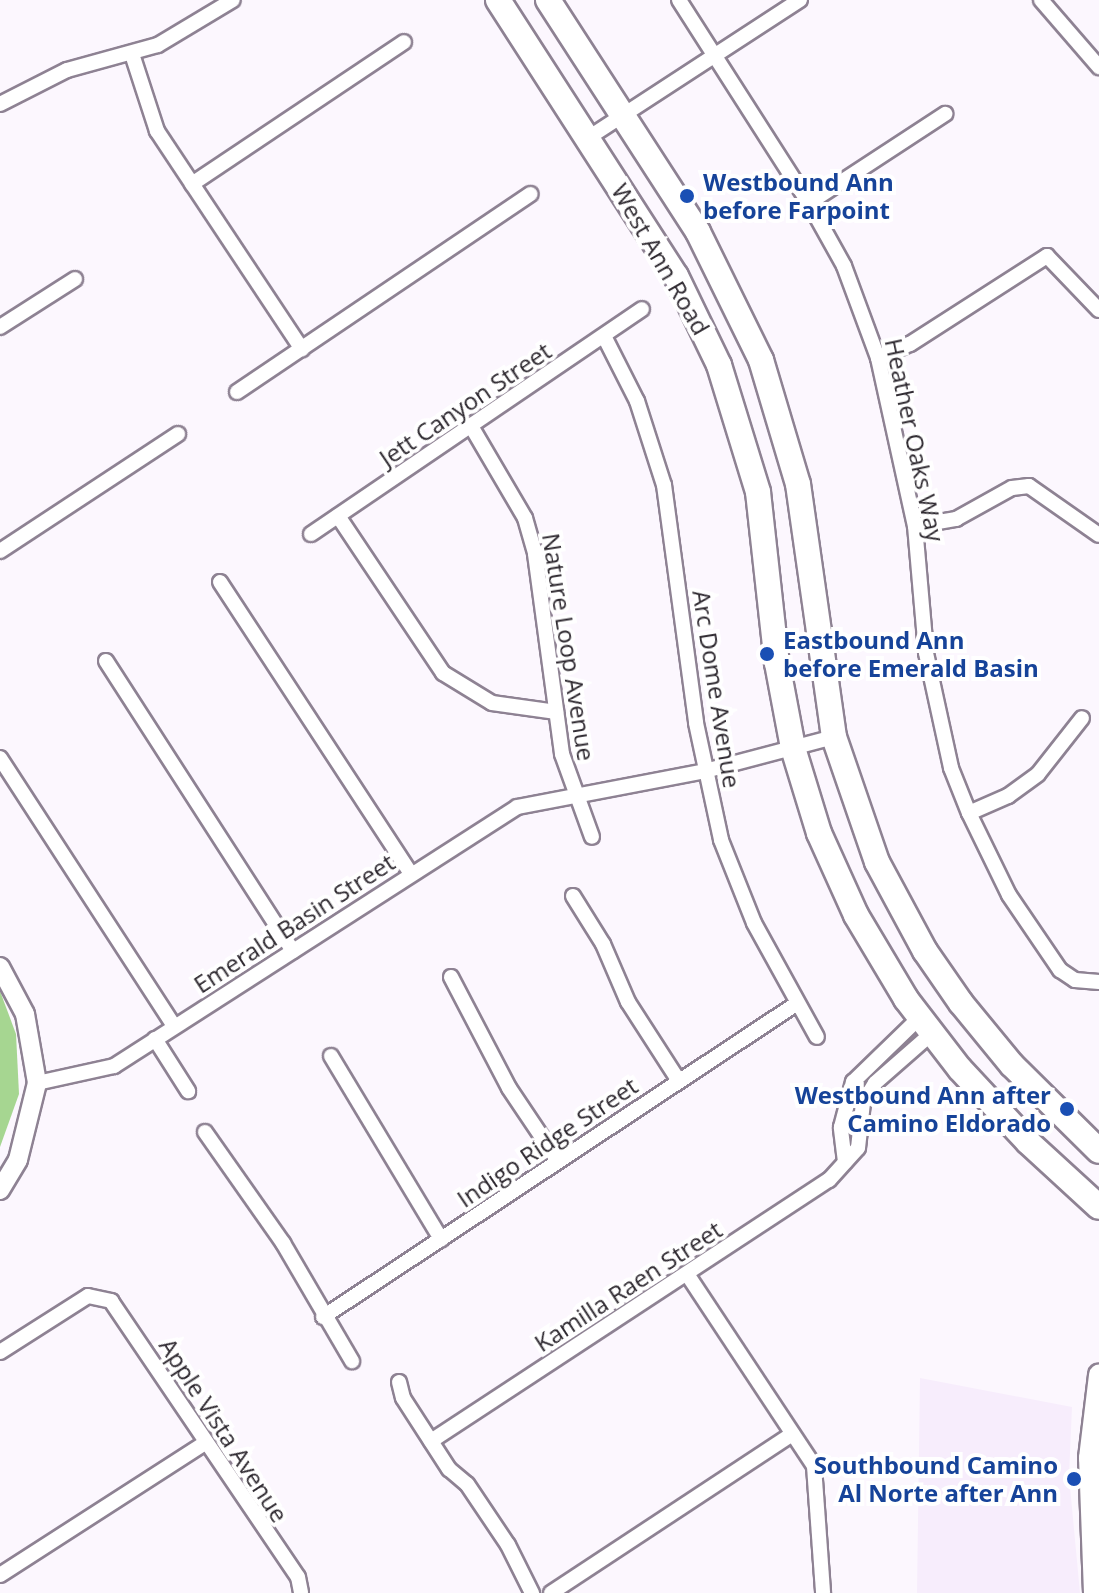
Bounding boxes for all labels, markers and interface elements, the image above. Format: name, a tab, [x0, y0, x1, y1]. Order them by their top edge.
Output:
place label: Westbound Ann before Farpoint	[703, 168, 894, 224]
street label: West Ann Road	[606, 178, 716, 340]
marker: Westbound Ann before Farpoint	[678, 187, 696, 205]
street label: Jett Canyon Street	[374, 336, 556, 472]
street label: Heather Oaks Way	[879, 336, 951, 544]
street label: Nature Loop Avenue	[537, 531, 601, 763]
street label: Arc Dome Avenue	[687, 588, 747, 790]
place label: Eastbound Ann before Emerald Basin	[783, 626, 1039, 682]
marker: Eastbound Ann before Emerald Basin	[758, 645, 776, 663]
street label: Emerald Basin Street	[188, 847, 400, 999]
street label: Indigo Ridge Street	[451, 1071, 643, 1213]
place label: Westbound Ann after Camino Eldorado	[795, 1081, 1051, 1137]
marker: Westbound Ann after Camino Eldorado	[1058, 1100, 1076, 1118]
street label: Kamilla Raen Street	[529, 1215, 727, 1357]
street label: Apple Vista Avenue	[154, 1333, 294, 1527]
place label: Southbound Camino Al Norte after Ann	[814, 1451, 1058, 1507]
marker: Southbound Camino Al Norte after Ann	[1065, 1470, 1083, 1488]

